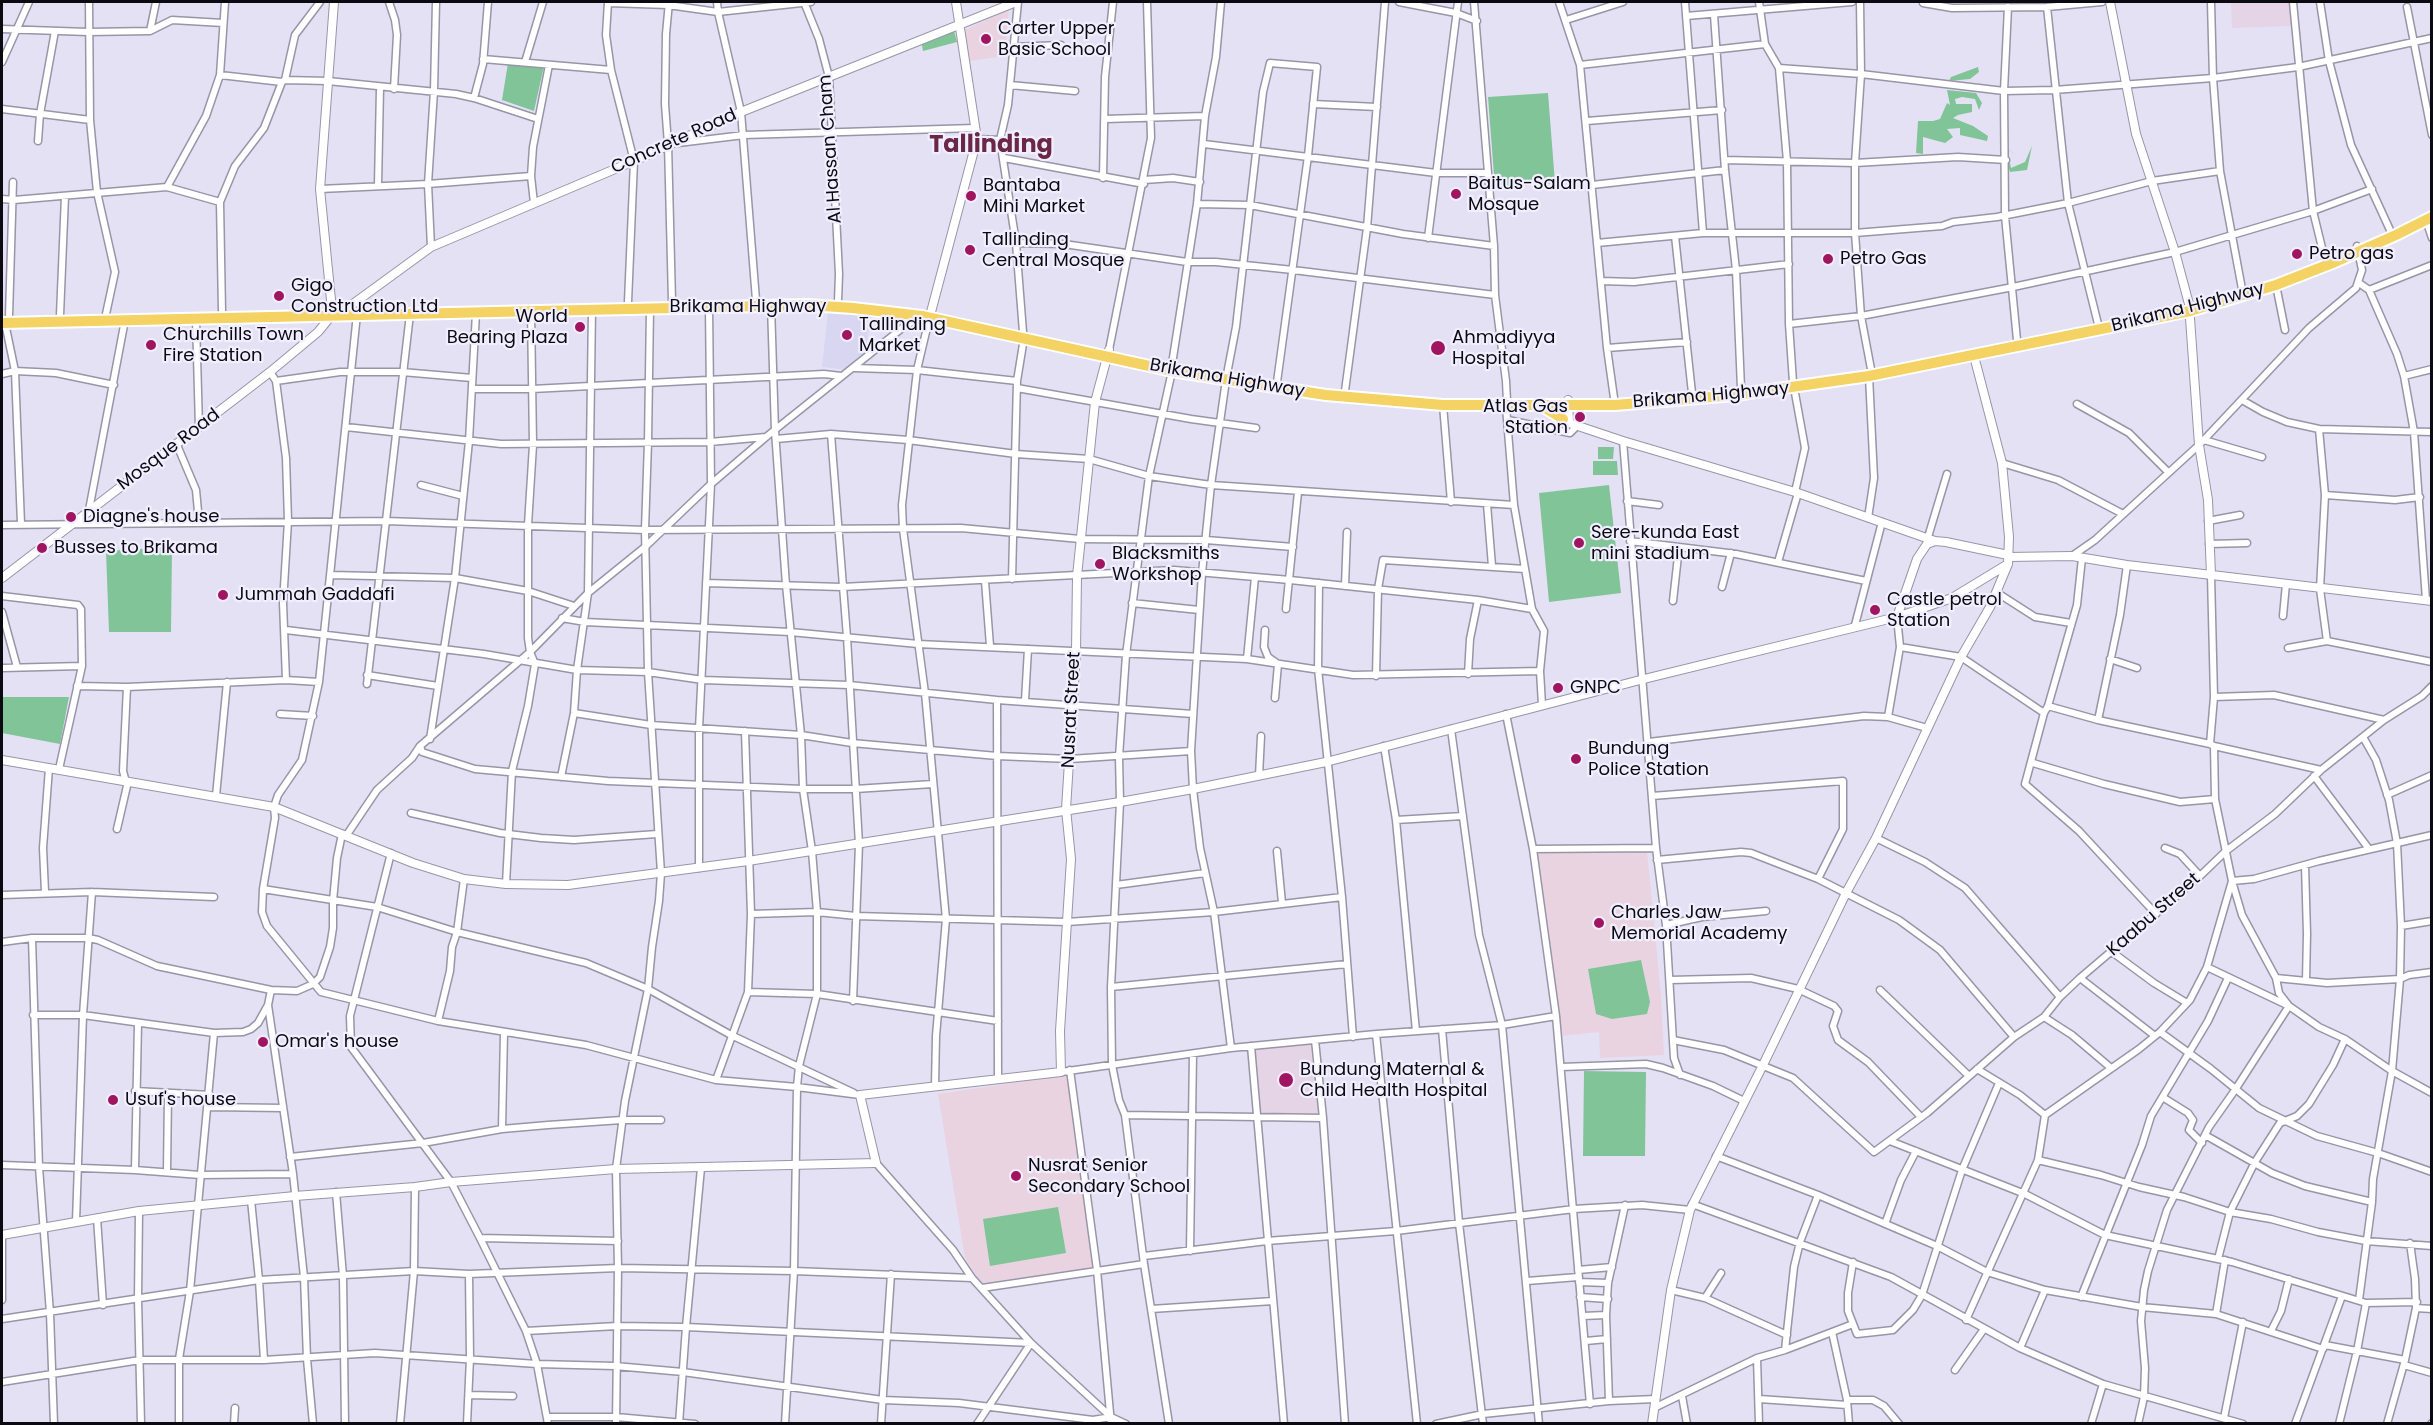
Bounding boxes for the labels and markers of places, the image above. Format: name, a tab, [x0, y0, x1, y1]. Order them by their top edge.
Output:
place label: Carter Upper Basic School	[998, 18, 1114, 60]
marker: Carter Upper Basic School	[979, 32, 993, 46]
place label: Baitus-Salam Mosque	[1468, 173, 1591, 216]
place label: Bantaba Mini Market	[983, 175, 1085, 218]
marker: Baitus-Salam Mosque	[1449, 187, 1463, 201]
marker: Bantaba Mini Market	[964, 189, 978, 203]
place label: Tallinding Central Mosque	[982, 229, 1125, 272]
marker: Tallinding Central Mosque	[963, 243, 977, 257]
place label: Petro gas	[2309, 243, 2394, 265]
marker: Petro gas	[2290, 247, 2304, 261]
place label: Petro Gas	[1840, 248, 1927, 270]
marker: Petro Gas	[1821, 252, 1835, 266]
place label: Gigo Construction Ltd	[291, 275, 438, 318]
marker: Gigo Construction Ltd	[272, 289, 286, 303]
place label: World Bearing Plaza	[447, 306, 568, 348]
place label: Tallinding Market	[859, 314, 946, 356]
marker: World Bearing Plaza	[573, 320, 587, 334]
place label: Churchills Town Fire Station	[163, 324, 304, 366]
place label: Ahmadiyya Hospital	[1452, 327, 1555, 370]
marker: Tallinding Market	[840, 328, 854, 342]
marker: Churchills Town Fire Station	[144, 338, 158, 352]
marker: Ahmadiyya Hospital	[1429, 339, 1447, 357]
place label: Atlas Gas Station	[1483, 396, 1568, 438]
marker: Atlas Gas Station	[1573, 410, 1587, 424]
place label: Diagne's house	[83, 506, 219, 528]
marker: Diagne's house	[64, 510, 78, 524]
place label: Sere-kunda East mini stadium	[1591, 522, 1739, 564]
marker: Sere-kunda East mini stadium	[1572, 536, 1586, 550]
place label: Busses to Brikama	[54, 537, 218, 559]
marker: Busses to Brikama	[35, 541, 49, 555]
place label: Blacksmiths Workshop	[1112, 543, 1220, 586]
marker: Blacksmiths Workshop	[1093, 557, 1107, 571]
place label: Jummah Gaddafi	[235, 584, 395, 606]
marker: Jummah Gaddafi	[216, 588, 230, 602]
place label: Castle petrol Station	[1887, 589, 2002, 632]
marker: Castle petrol Station	[1868, 603, 1882, 617]
place label: GNPC	[1570, 677, 1621, 699]
marker: GNPC	[1551, 681, 1565, 695]
place label: Bundung Police Station	[1588, 738, 1709, 780]
marker: Bundung Police Station	[1569, 752, 1583, 766]
place label: Charles Jaw Memorial Academy	[1611, 902, 1787, 944]
marker: Charles Jaw Memorial Academy	[1592, 916, 1606, 930]
place label: Omar's house	[275, 1031, 399, 1053]
marker: Omar's house	[256, 1035, 270, 1049]
place label: Bundung Maternal & Child Health Hospital	[1300, 1059, 1487, 1102]
marker: Bundung Maternal & Child Health Hospital	[1277, 1071, 1295, 1089]
place label: Usuf's house	[125, 1089, 236, 1111]
marker: Usuf's house	[106, 1093, 120, 1107]
place label: Nusrat Senior Secondary School	[1028, 1155, 1190, 1198]
marker: Nusrat Senior Secondary School	[1009, 1169, 1023, 1183]

